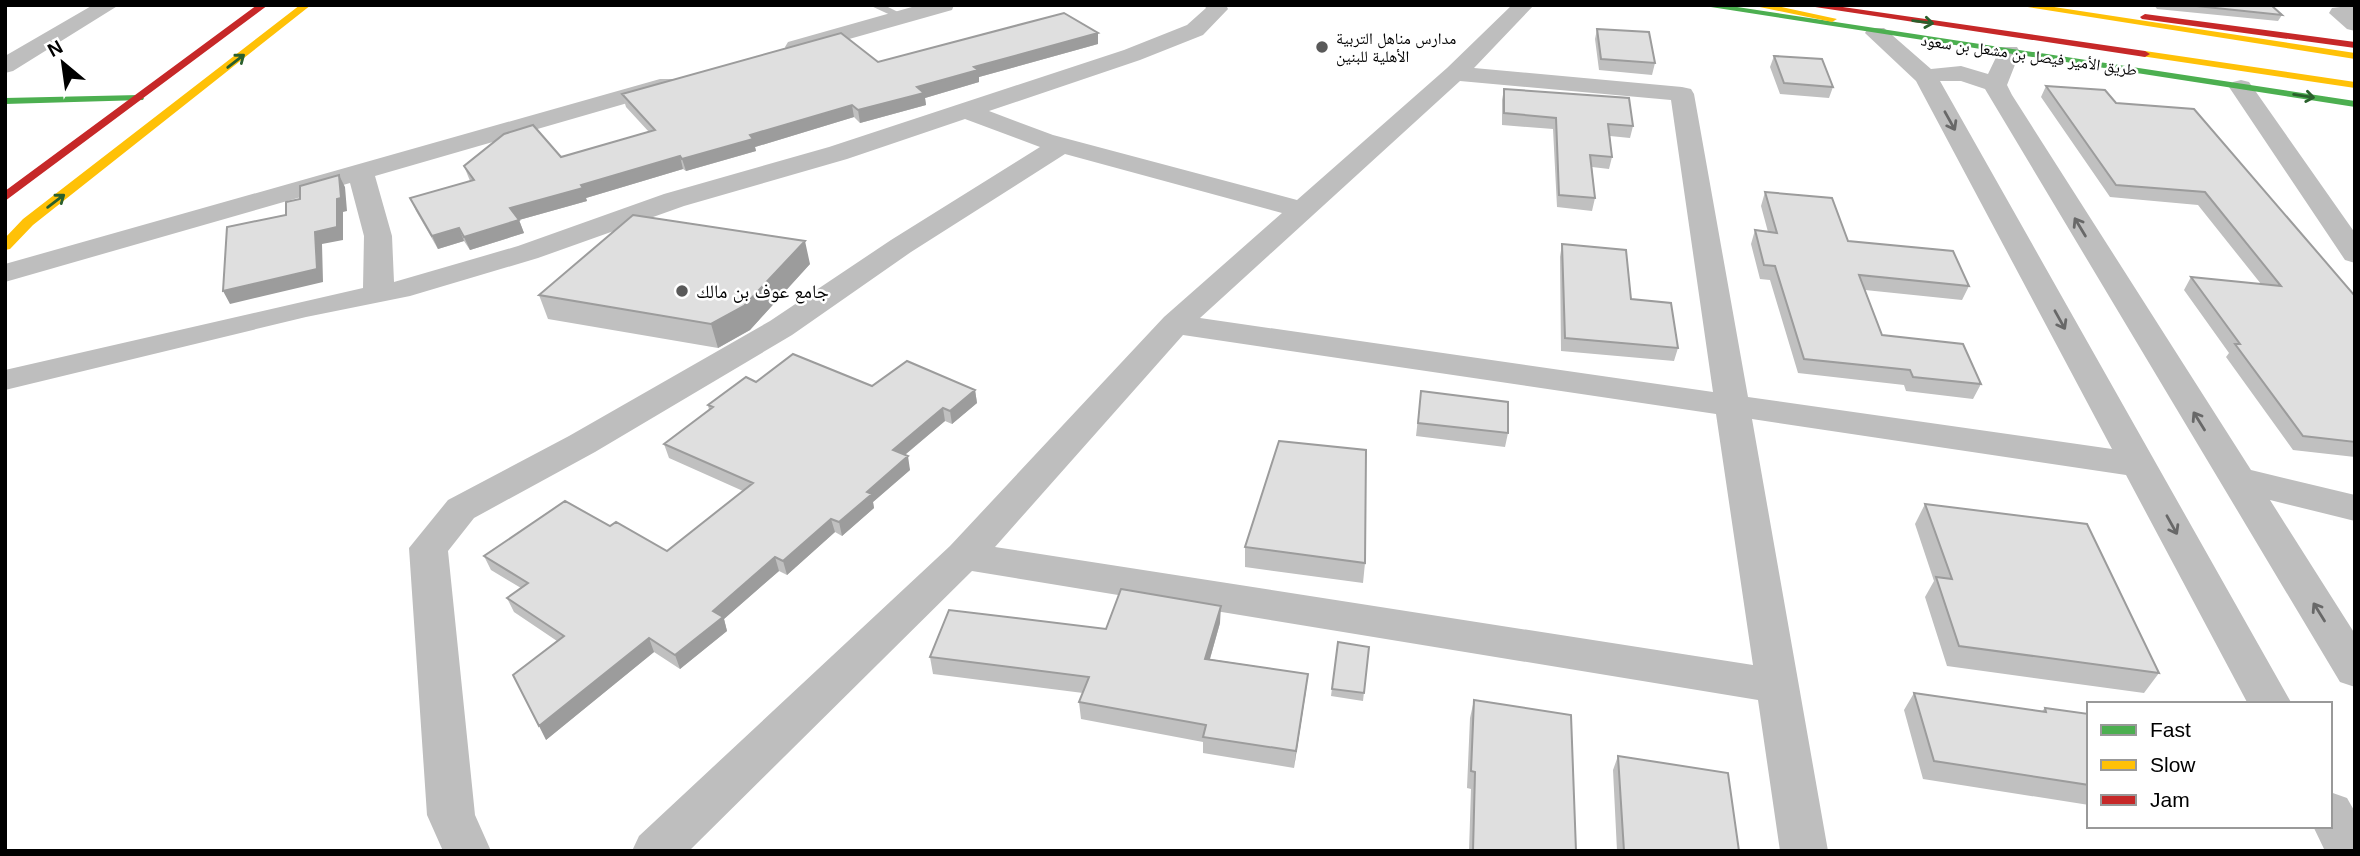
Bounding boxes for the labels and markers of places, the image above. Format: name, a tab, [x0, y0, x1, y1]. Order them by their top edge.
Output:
place label: مدارس مناهل التربية الأهلية للبنين	[1336, 30, 1456, 67]
marker: مدارس مناهل التربية الأهلية للبنين	[1314, 39, 1330, 55]
place label: جامع عوف بن مالك	[696, 281, 829, 304]
marker: جامع عوف بن مالك	[674, 283, 690, 299]

